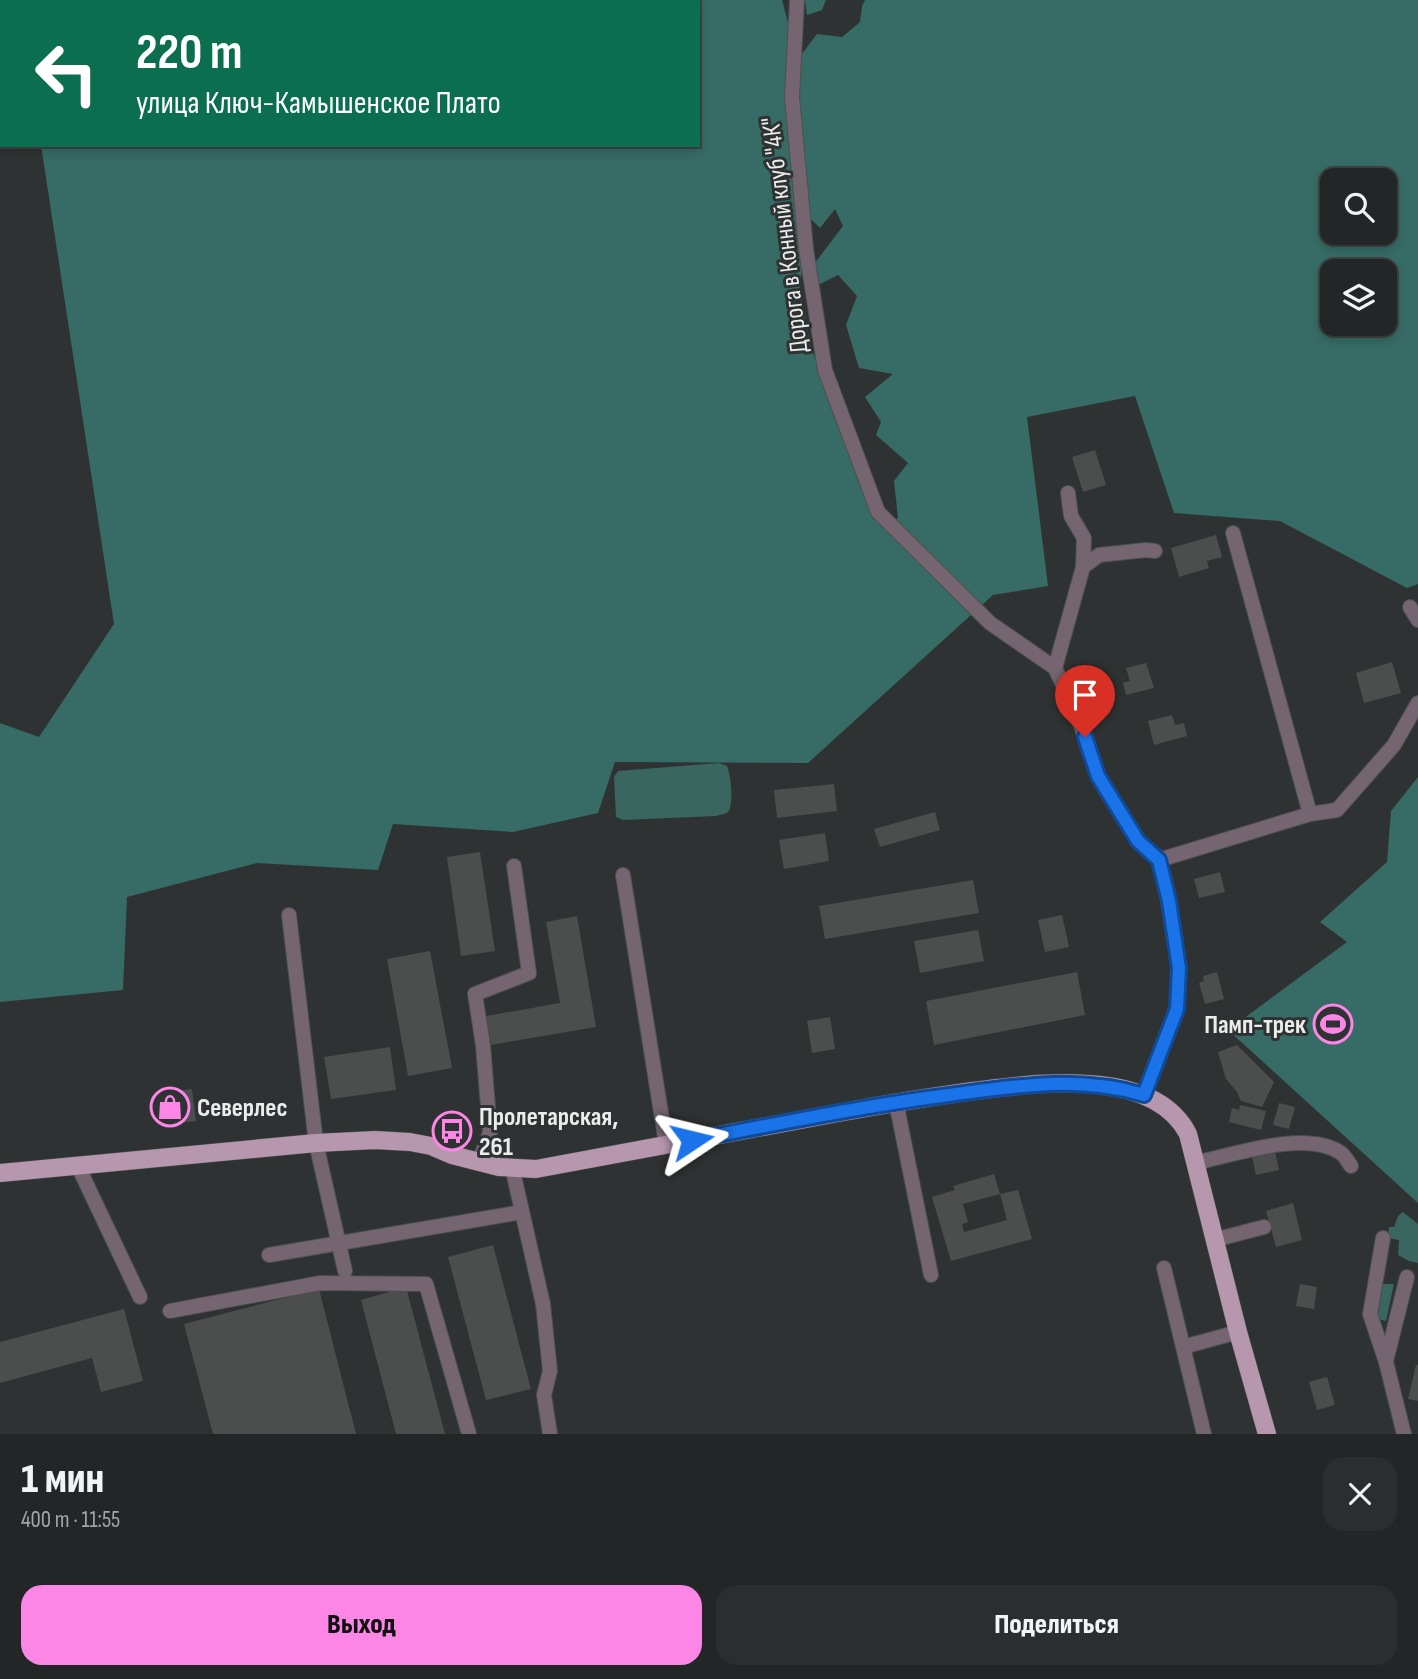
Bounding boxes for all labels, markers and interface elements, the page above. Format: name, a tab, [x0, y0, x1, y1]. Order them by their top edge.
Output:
text: 220 m	[136, 24, 242, 83]
icon: left	[21, 28, 112, 119]
text: улица Ключ-Камышенское Плато	[136, 84, 501, 123]
street label: Дорога в Конный клуб "4К"	[756, 115, 815, 354]
map controls	[1320, 168, 1397, 336]
button: search	[1320, 168, 1397, 245]
button: layers	[1320, 259, 1397, 336]
pin	[1055, 665, 1115, 737]
icon: arrive	[1066, 676, 1104, 714]
sports icon: Памп-трек	[1312, 1003, 1354, 1045]
place label: Памп-трек	[1204, 1010, 1306, 1041]
shop icon: Северлес	[149, 1086, 191, 1128]
place label: Северлес	[197, 1093, 287, 1124]
place label: Пролетарская, 261	[479, 1102, 618, 1163]
position arrow	[655, 1103, 729, 1177]
bus stop icon: Пролетарская, 261	[431, 1110, 473, 1152]
text: 1 мин	[21, 1454, 104, 1505]
button: close	[1323, 1457, 1397, 1531]
text: 400 m · 11:55	[21, 1506, 120, 1534]
button: Выход	[21, 1585, 702, 1665]
button: Поделиться	[716, 1585, 1397, 1665]

